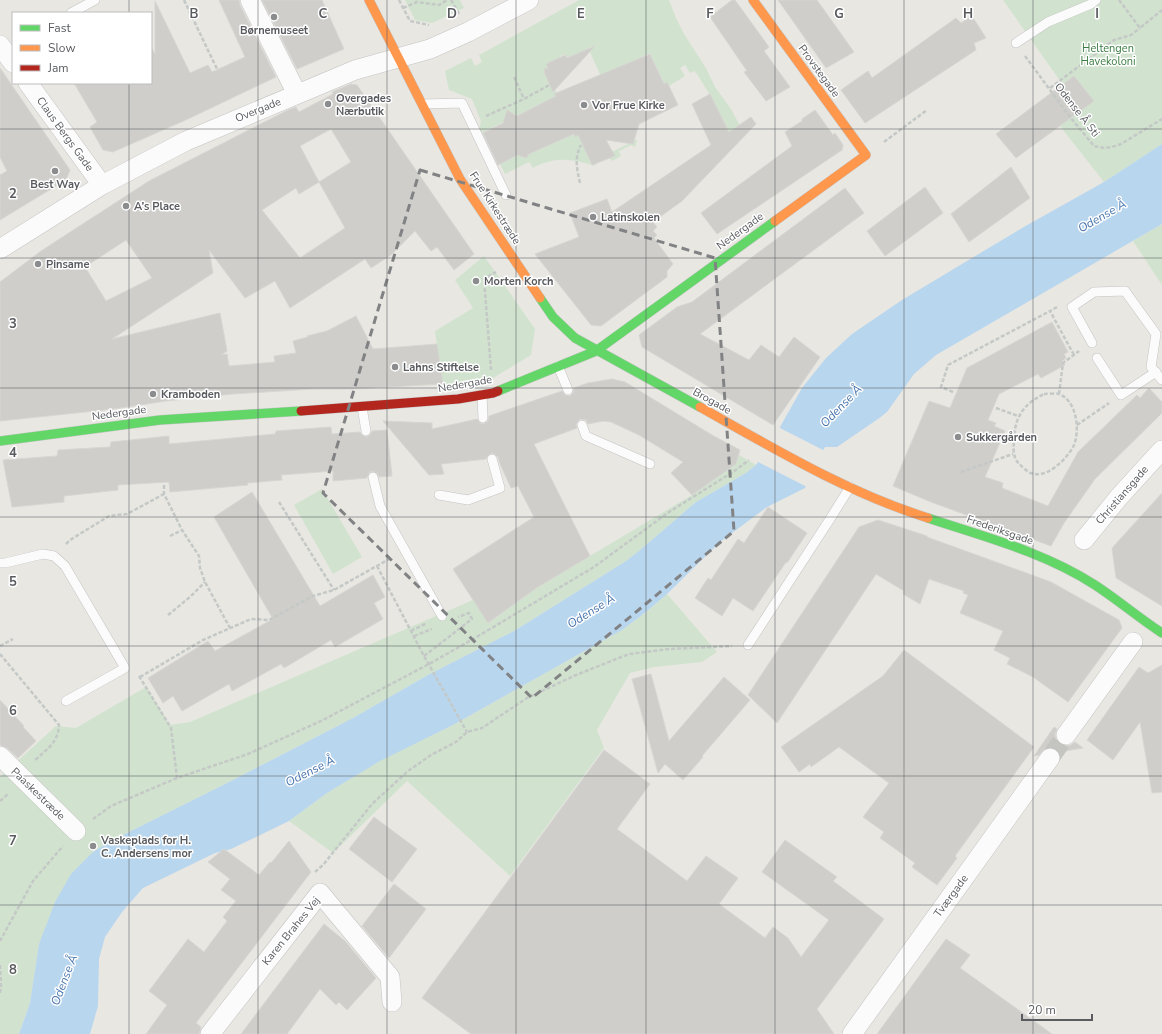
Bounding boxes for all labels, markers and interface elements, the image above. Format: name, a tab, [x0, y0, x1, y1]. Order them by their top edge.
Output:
text: B	[190, 5, 199, 23]
text: C	[319, 5, 328, 23]
text: D	[447, 5, 457, 23]
text: E	[577, 5, 585, 23]
text: F	[706, 5, 714, 23]
text: G	[834, 5, 844, 23]
text: H	[963, 5, 973, 23]
text: I	[1095, 5, 1099, 23]
legend	[12, 12, 152, 84]
marker: Børnemuseet	[269, 12, 279, 22]
text: Fast	[48, 20, 71, 36]
place label: Børnemuseet	[240, 23, 309, 38]
text: Slow	[48, 40, 76, 56]
park label: Heltengen Havekoloni	[1080, 41, 1136, 69]
street label: Provstegade	[795, 42, 843, 101]
text: Jam	[47, 60, 69, 76]
street label: Odense Å Sti	[1051, 79, 1104, 140]
place label: Overgades Nærbutik	[336, 91, 391, 119]
street label: Claus Bergs Gade	[33, 94, 97, 174]
street label: Overgade	[233, 94, 283, 126]
place label: Vor Frue Kirke	[591, 98, 665, 113]
marker: Overgades Nærbutik	[323, 99, 333, 109]
marker: Vor Frue Kirke	[579, 100, 589, 110]
marker: Best Way	[50, 166, 60, 176]
street label: Frue Kirkestræde	[466, 169, 524, 247]
place label: Best Way	[30, 177, 80, 192]
text: 2	[9, 185, 17, 203]
water label: Odense Å	[1075, 196, 1129, 236]
place label: A’s Place	[134, 199, 180, 214]
marker: A’s Place	[121, 201, 131, 211]
street label: Nedergade	[713, 209, 767, 253]
place label: Latinskolen	[601, 210, 660, 225]
marker: Latinskolen	[588, 212, 598, 222]
place label: Pinsame	[46, 257, 89, 272]
marker: Pinsame	[33, 259, 43, 269]
place label: Morten Korch	[484, 274, 553, 289]
marker: Morten Korch	[471, 276, 481, 286]
text: 3	[9, 315, 17, 333]
place label: Lahns Stiftelse	[403, 360, 479, 375]
marker: Lahns Stiftelse	[390, 362, 400, 372]
street label: Nedergade	[437, 372, 493, 396]
water label: Odense Å	[817, 381, 865, 431]
street label: Brogade	[690, 384, 734, 418]
place label: Kramboden	[161, 387, 220, 402]
marker: Kramboden	[148, 389, 158, 399]
street label: Nedergade	[91, 402, 147, 424]
place label: Sukkergården	[966, 430, 1037, 445]
marker: Sukkergården	[953, 432, 963, 442]
text: 4	[9, 444, 17, 462]
street label: Christiansgade	[1092, 462, 1152, 528]
street label: Frederiksgade	[965, 512, 1035, 548]
text: 5	[9, 573, 17, 591]
water label: Odense Å	[564, 590, 618, 632]
text: 6	[9, 702, 17, 720]
water label: Odense Å	[283, 752, 338, 790]
street label: Paaskestræde	[8, 764, 68, 824]
text: 7	[9, 832, 17, 850]
place label: Vaskeplads for H. C. Andersens mor	[100, 833, 193, 861]
marker: Vaskeplads for H. C. Andersens mor	[88, 841, 98, 851]
street label: Tværgade	[930, 872, 972, 920]
street label: Karen Brahes Vej	[259, 894, 323, 968]
water label: Odense Å	[47, 952, 81, 1008]
text: 8	[9, 961, 17, 979]
scale bar	[1022, 996, 1092, 1022]
text: 20 m	[1028, 1002, 1056, 1018]

